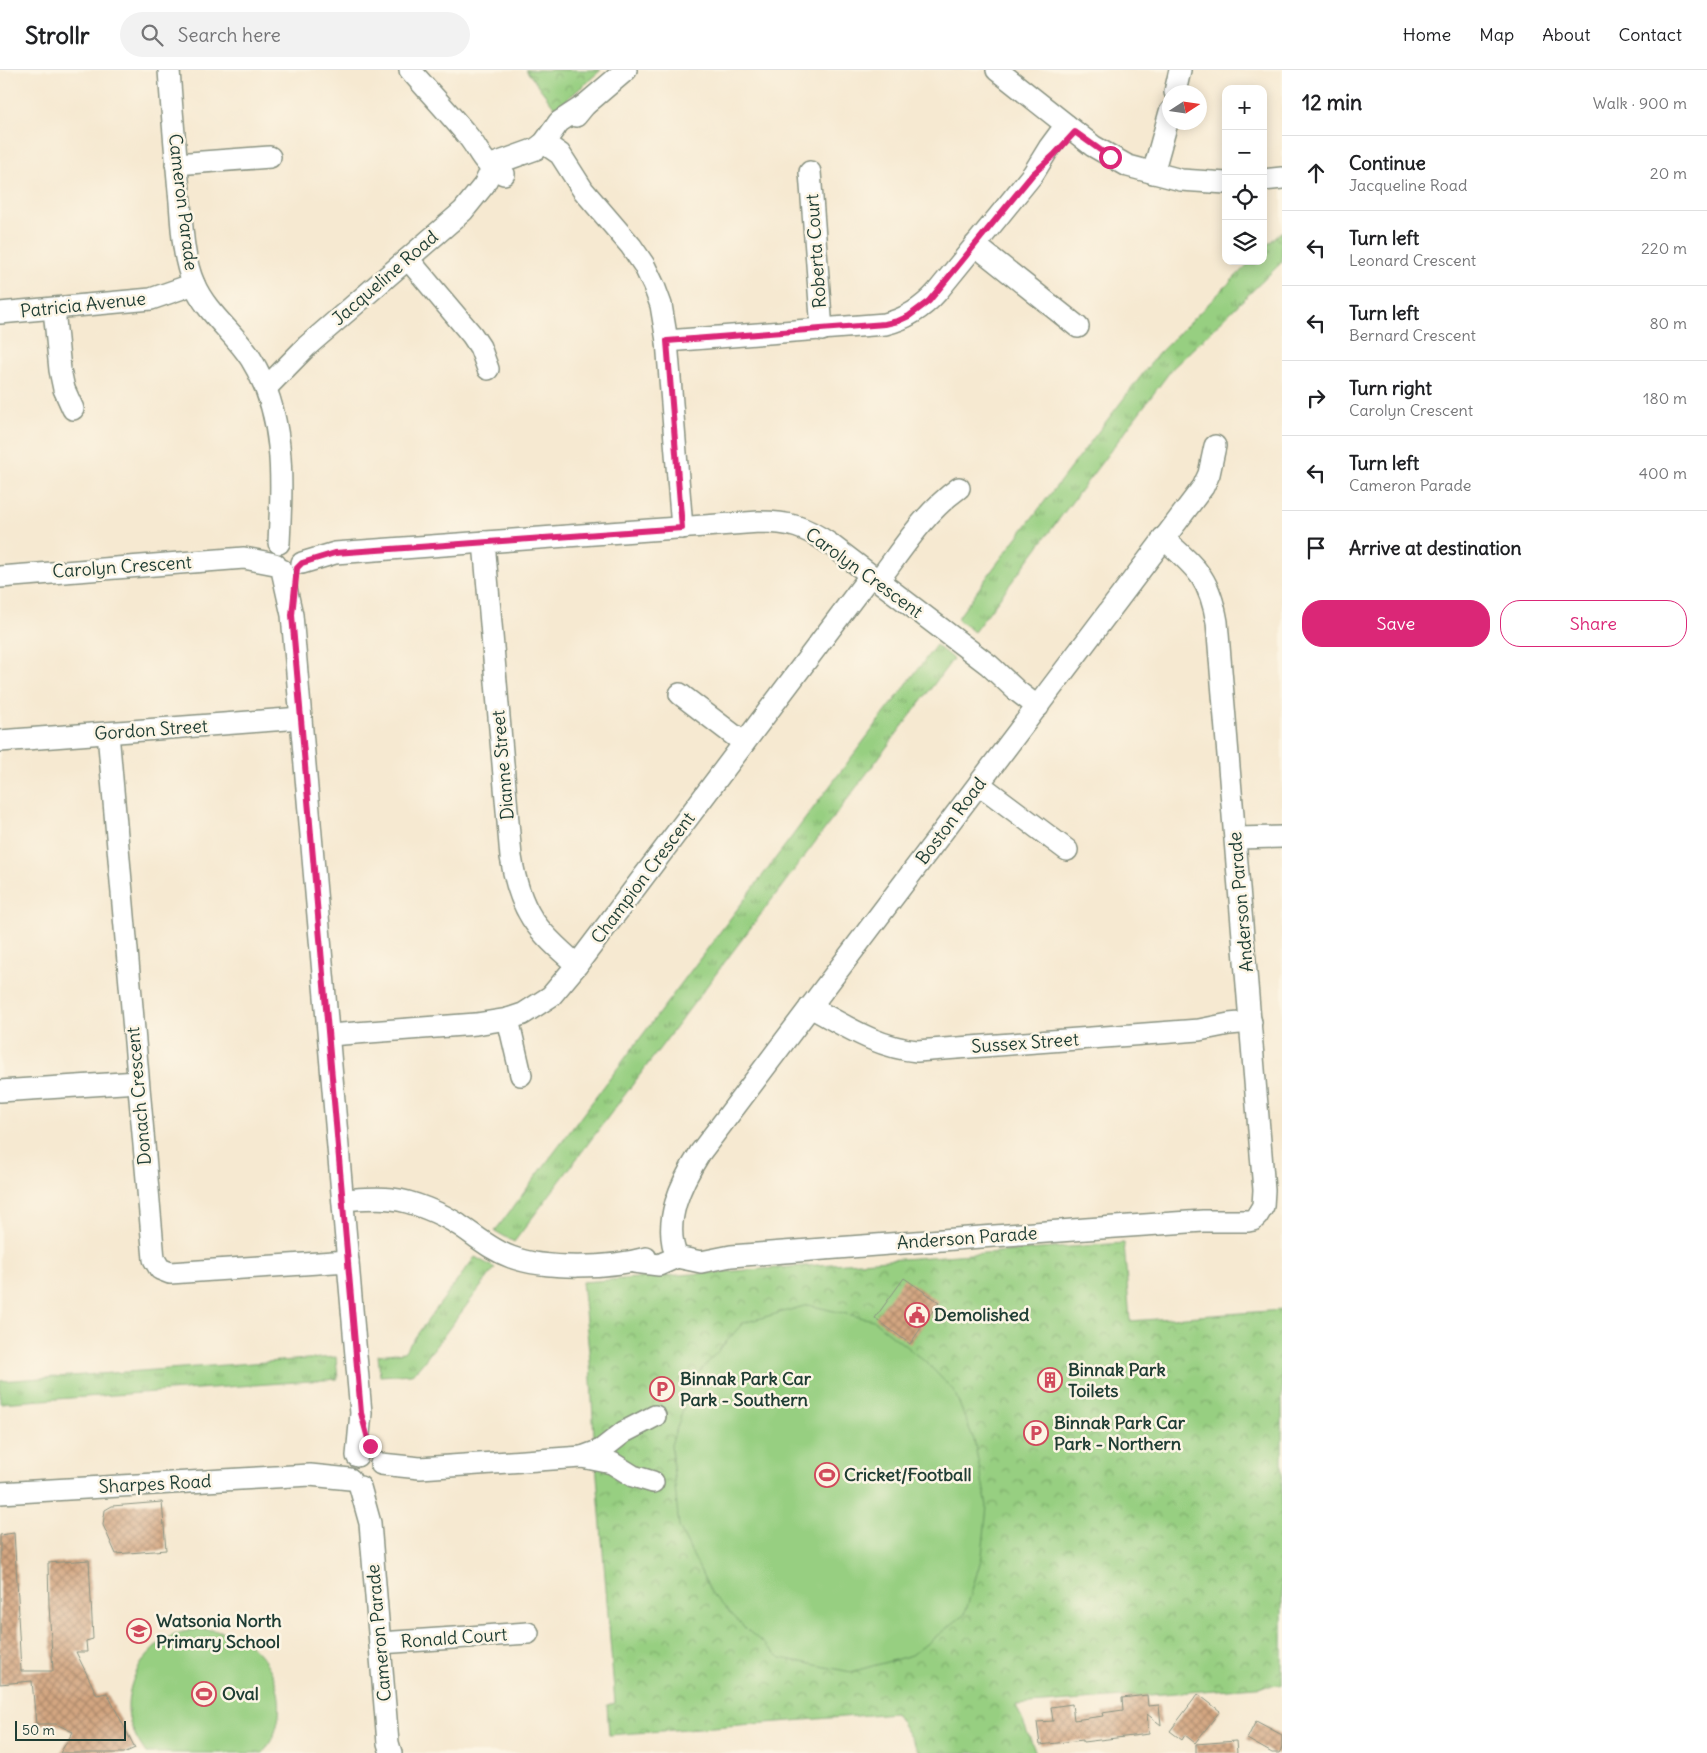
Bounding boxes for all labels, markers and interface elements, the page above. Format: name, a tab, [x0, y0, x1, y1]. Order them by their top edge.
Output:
search box	[120, 12, 470, 57]
text: Strollr	[25, 20, 90, 50]
icon: search	[138, 21, 166, 49]
text: Search here	[178, 23, 281, 47]
text: Home	[1403, 23, 1451, 46]
text: Map	[1479, 23, 1514, 46]
text: About	[1542, 23, 1590, 46]
text: Contact	[1618, 23, 1682, 46]
north arrow	[1162, 85, 1207, 130]
map controls	[1222, 85, 1267, 265]
button: +	[1222, 85, 1267, 130]
text: 12 min	[1302, 89, 1362, 116]
text: Walk · 900 m	[1593, 93, 1687, 113]
button: −	[1222, 130, 1267, 175]
street label: Cameron Parade	[164, 132, 203, 272]
route start	[1099, 146, 1122, 169]
text: Continue	[1349, 151, 1426, 175]
icon: ahead	[1302, 159, 1330, 187]
text: 20 m	[1650, 163, 1687, 183]
button: locate	[1222, 175, 1267, 220]
text: Jacqueline Road	[1349, 175, 1467, 195]
street label: Roberta Court	[800, 193, 831, 309]
button: layers	[1222, 220, 1267, 265]
street label: Jacqueline Road	[327, 225, 443, 330]
text: Turn left	[1349, 226, 1419, 250]
icon: left	[1302, 234, 1330, 262]
text: 220 m	[1641, 238, 1687, 258]
text: Leonard Crescent	[1349, 250, 1476, 270]
street label: Patricia Avenue	[19, 286, 147, 323]
text: Turn left	[1349, 301, 1419, 325]
icon: left	[1302, 309, 1330, 337]
text: 80 m	[1649, 313, 1687, 333]
text: Bernard Crescent	[1349, 325, 1476, 345]
text: Turn right	[1349, 376, 1432, 400]
icon: right	[1302, 384, 1330, 412]
text: 180 m	[1643, 388, 1687, 408]
text: Carolyn Crescent	[1349, 400, 1473, 420]
text: Turn left	[1349, 451, 1419, 475]
icon: left	[1302, 459, 1330, 487]
text: 400 m	[1639, 463, 1687, 483]
text: Cameron Parade	[1349, 475, 1471, 495]
street label: Carolyn Crescent	[801, 522, 928, 623]
icon: arrive	[1302, 534, 1330, 562]
text: Arrive at destination	[1349, 536, 1522, 560]
street label: Carolyn Crescent	[52, 550, 192, 583]
button: Save	[1302, 600, 1490, 647]
button: Share	[1500, 600, 1687, 647]
street label: Dianne Street	[486, 709, 519, 821]
street label: Gordon Street	[93, 714, 208, 745]
street label: Boston Road	[910, 772, 991, 869]
street label: Champion Crescent	[586, 807, 700, 948]
street label: Anderson Parade	[1223, 831, 1258, 973]
street label: Donach Crescent	[121, 1026, 156, 1166]
street label: Sussex Street	[970, 1027, 1080, 1058]
street label: Anderson Parade	[896, 1221, 1038, 1254]
public building icon: Demolished	[904, 1302, 930, 1328]
place label: Demolished	[934, 1303, 1030, 1326]
place label: Binnak Park Toilets	[1068, 1358, 1166, 1402]
place label: Binnak Park Car Park - Southern	[680, 1367, 812, 1411]
building icon: Binnak Park Toilets	[1037, 1367, 1063, 1393]
parking icon: Binnak Park Car Park - Southern	[649, 1376, 675, 1402]
place label: Binnak Park Car Park - Northern	[1054, 1411, 1186, 1455]
parking icon: Binnak Park Car Park - Northern	[1023, 1420, 1049, 1446]
route end	[359, 1435, 382, 1458]
sports icon: Cricket/Football	[814, 1462, 840, 1488]
place label: Cricket/Football	[844, 1463, 971, 1486]
street label: Sharpes Road	[98, 1469, 212, 1498]
street label: Cameron Parade	[361, 1563, 396, 1703]
place label: Watsonia North Primary School	[156, 1609, 282, 1653]
school or university icon: Watsonia North Primary School	[126, 1618, 152, 1644]
street label: Ronald Court	[400, 1622, 508, 1653]
sports icon: Oval	[191, 1681, 217, 1707]
place label: Oval	[222, 1682, 259, 1705]
scale bar	[15, 1718, 126, 1741]
text: 50 m	[22, 1721, 55, 1739]

